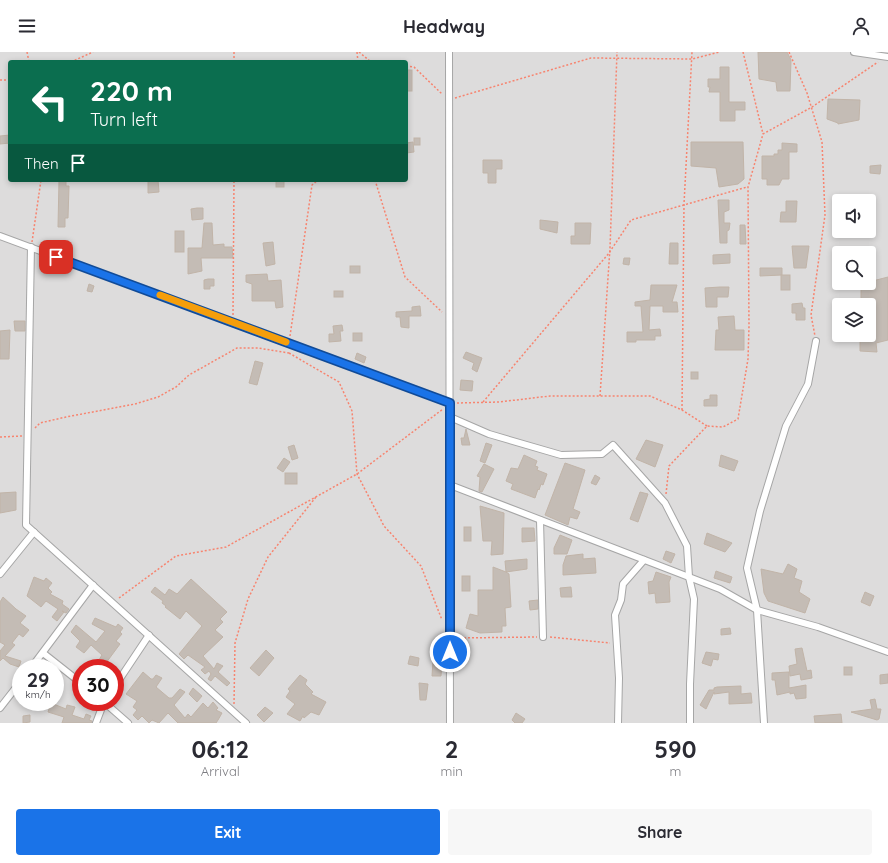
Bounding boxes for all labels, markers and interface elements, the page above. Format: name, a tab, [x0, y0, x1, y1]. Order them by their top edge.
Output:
icon: menu	[16, 15, 38, 37]
text: Headway	[403, 15, 485, 38]
icon: person	[850, 15, 872, 37]
text: 220 m	[90, 73, 173, 108]
icon: left	[24, 76, 76, 128]
text: Turn left	[90, 108, 158, 131]
icon: arrive	[67, 152, 89, 174]
text: Then	[24, 154, 59, 173]
map controls	[832, 194, 876, 342]
button: sound	[832, 194, 876, 238]
pin	[39, 240, 73, 274]
icon: arrive	[45, 246, 67, 268]
button: search	[832, 246, 876, 290]
button: layers	[832, 298, 876, 342]
position arrow	[429, 631, 471, 673]
speed limit sign: 30	[72, 659, 124, 711]
text: 29	[27, 667, 49, 692]
text: km/h	[25, 688, 51, 701]
text: 06:12	[192, 734, 249, 764]
text: 2	[445, 734, 459, 764]
text: 590	[654, 734, 696, 764]
text: Arrival	[201, 763, 240, 779]
text: min	[441, 763, 463, 779]
text: m	[669, 763, 681, 779]
button: Exit	[16, 809, 440, 855]
button: Share	[448, 809, 872, 855]

